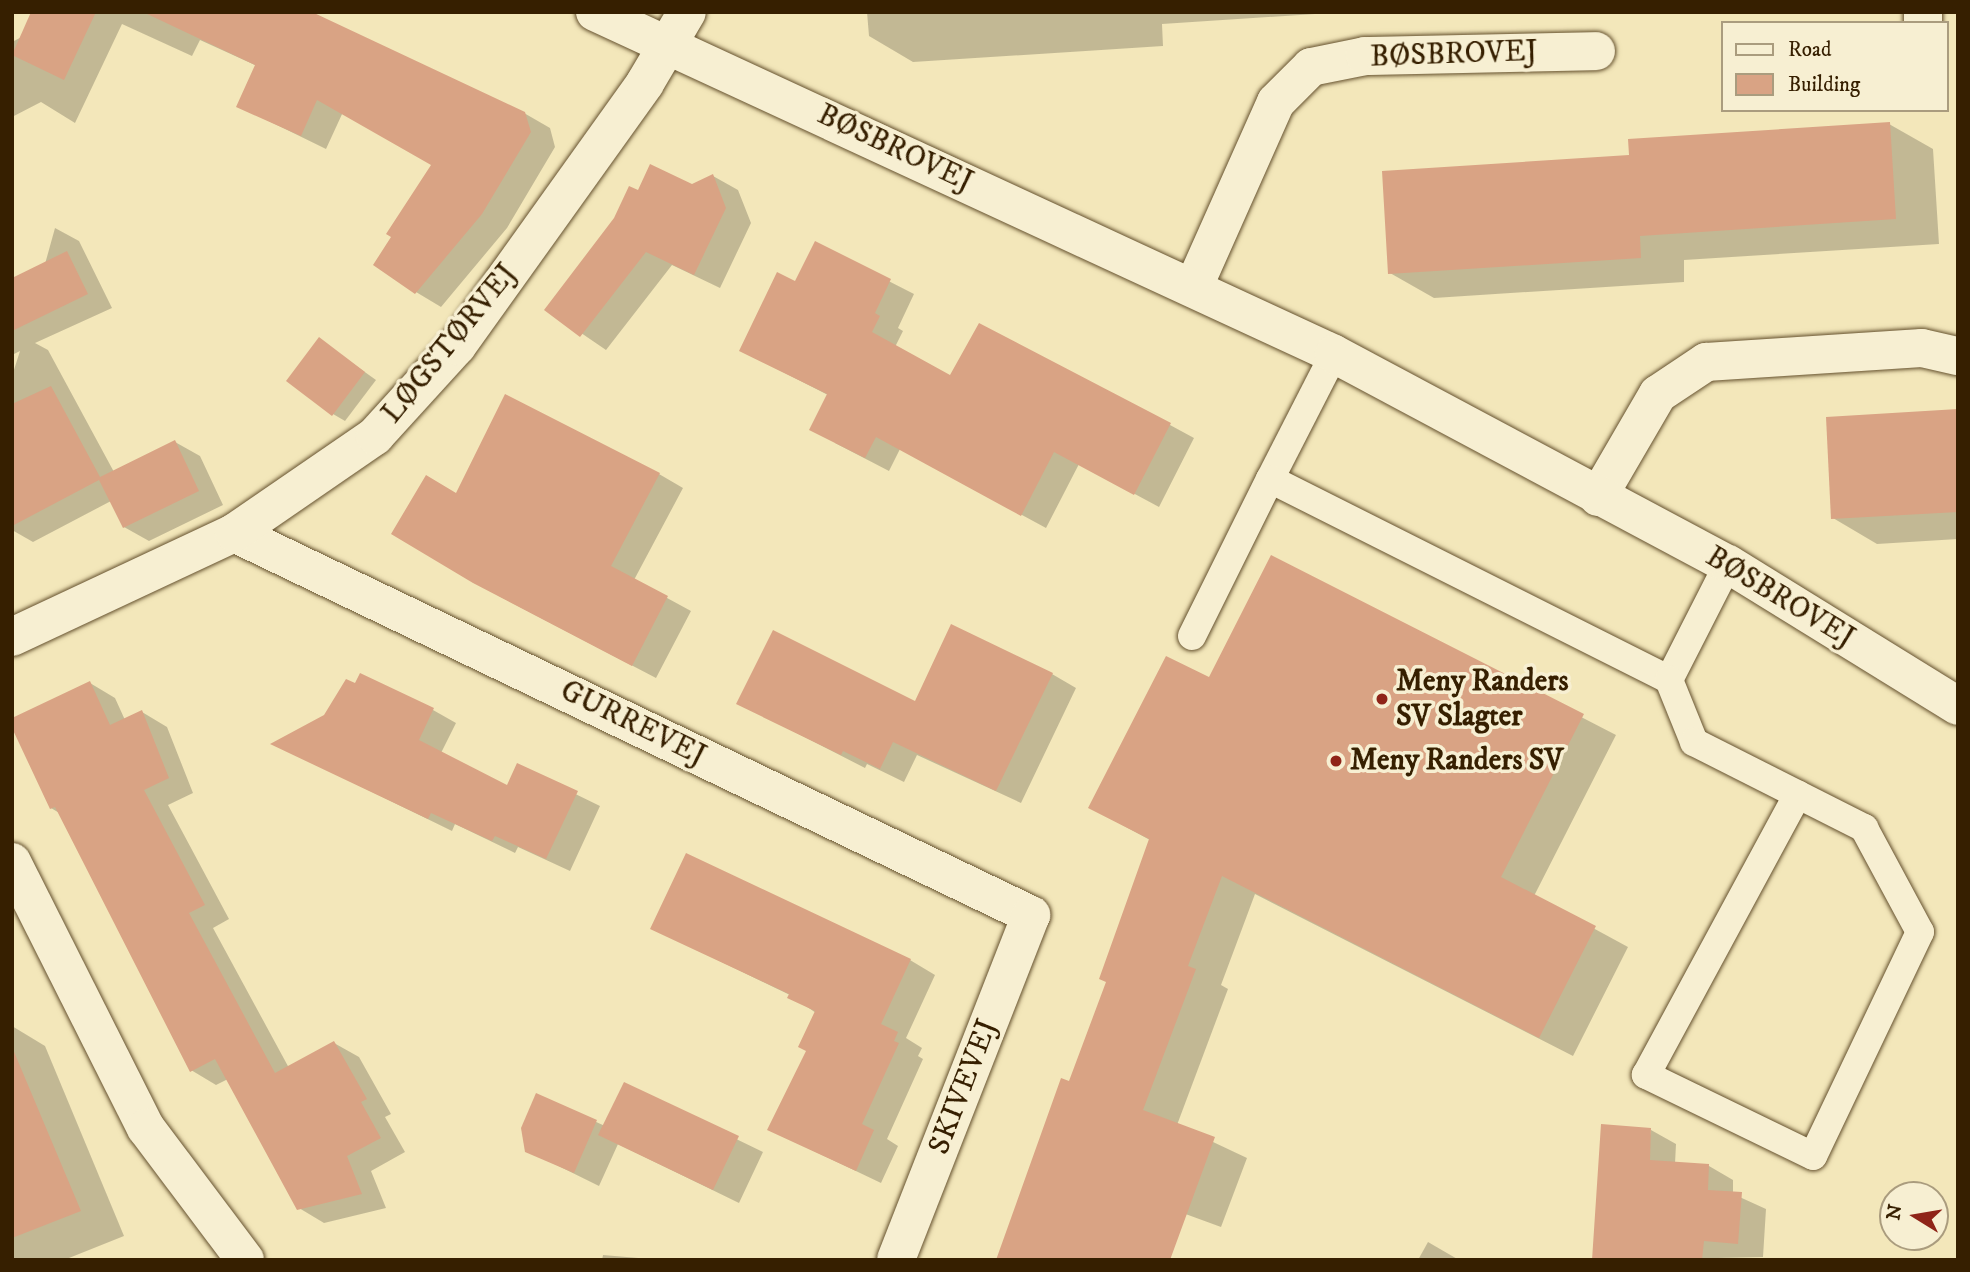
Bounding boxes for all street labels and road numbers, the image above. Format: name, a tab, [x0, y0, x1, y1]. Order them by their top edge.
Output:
street label: BØSBROVEJ	[1370, 34, 1538, 76]
street label: BØSBROVEJ	[811, 97, 979, 201]
street label: LØGSTØRVEJ	[375, 257, 525, 431]
street label: BØSBROVEJ	[1699, 539, 1861, 657]
street label: GURREVEJ	[554, 673, 712, 775]
street label: SKIVEVEJ	[922, 1014, 1006, 1160]

